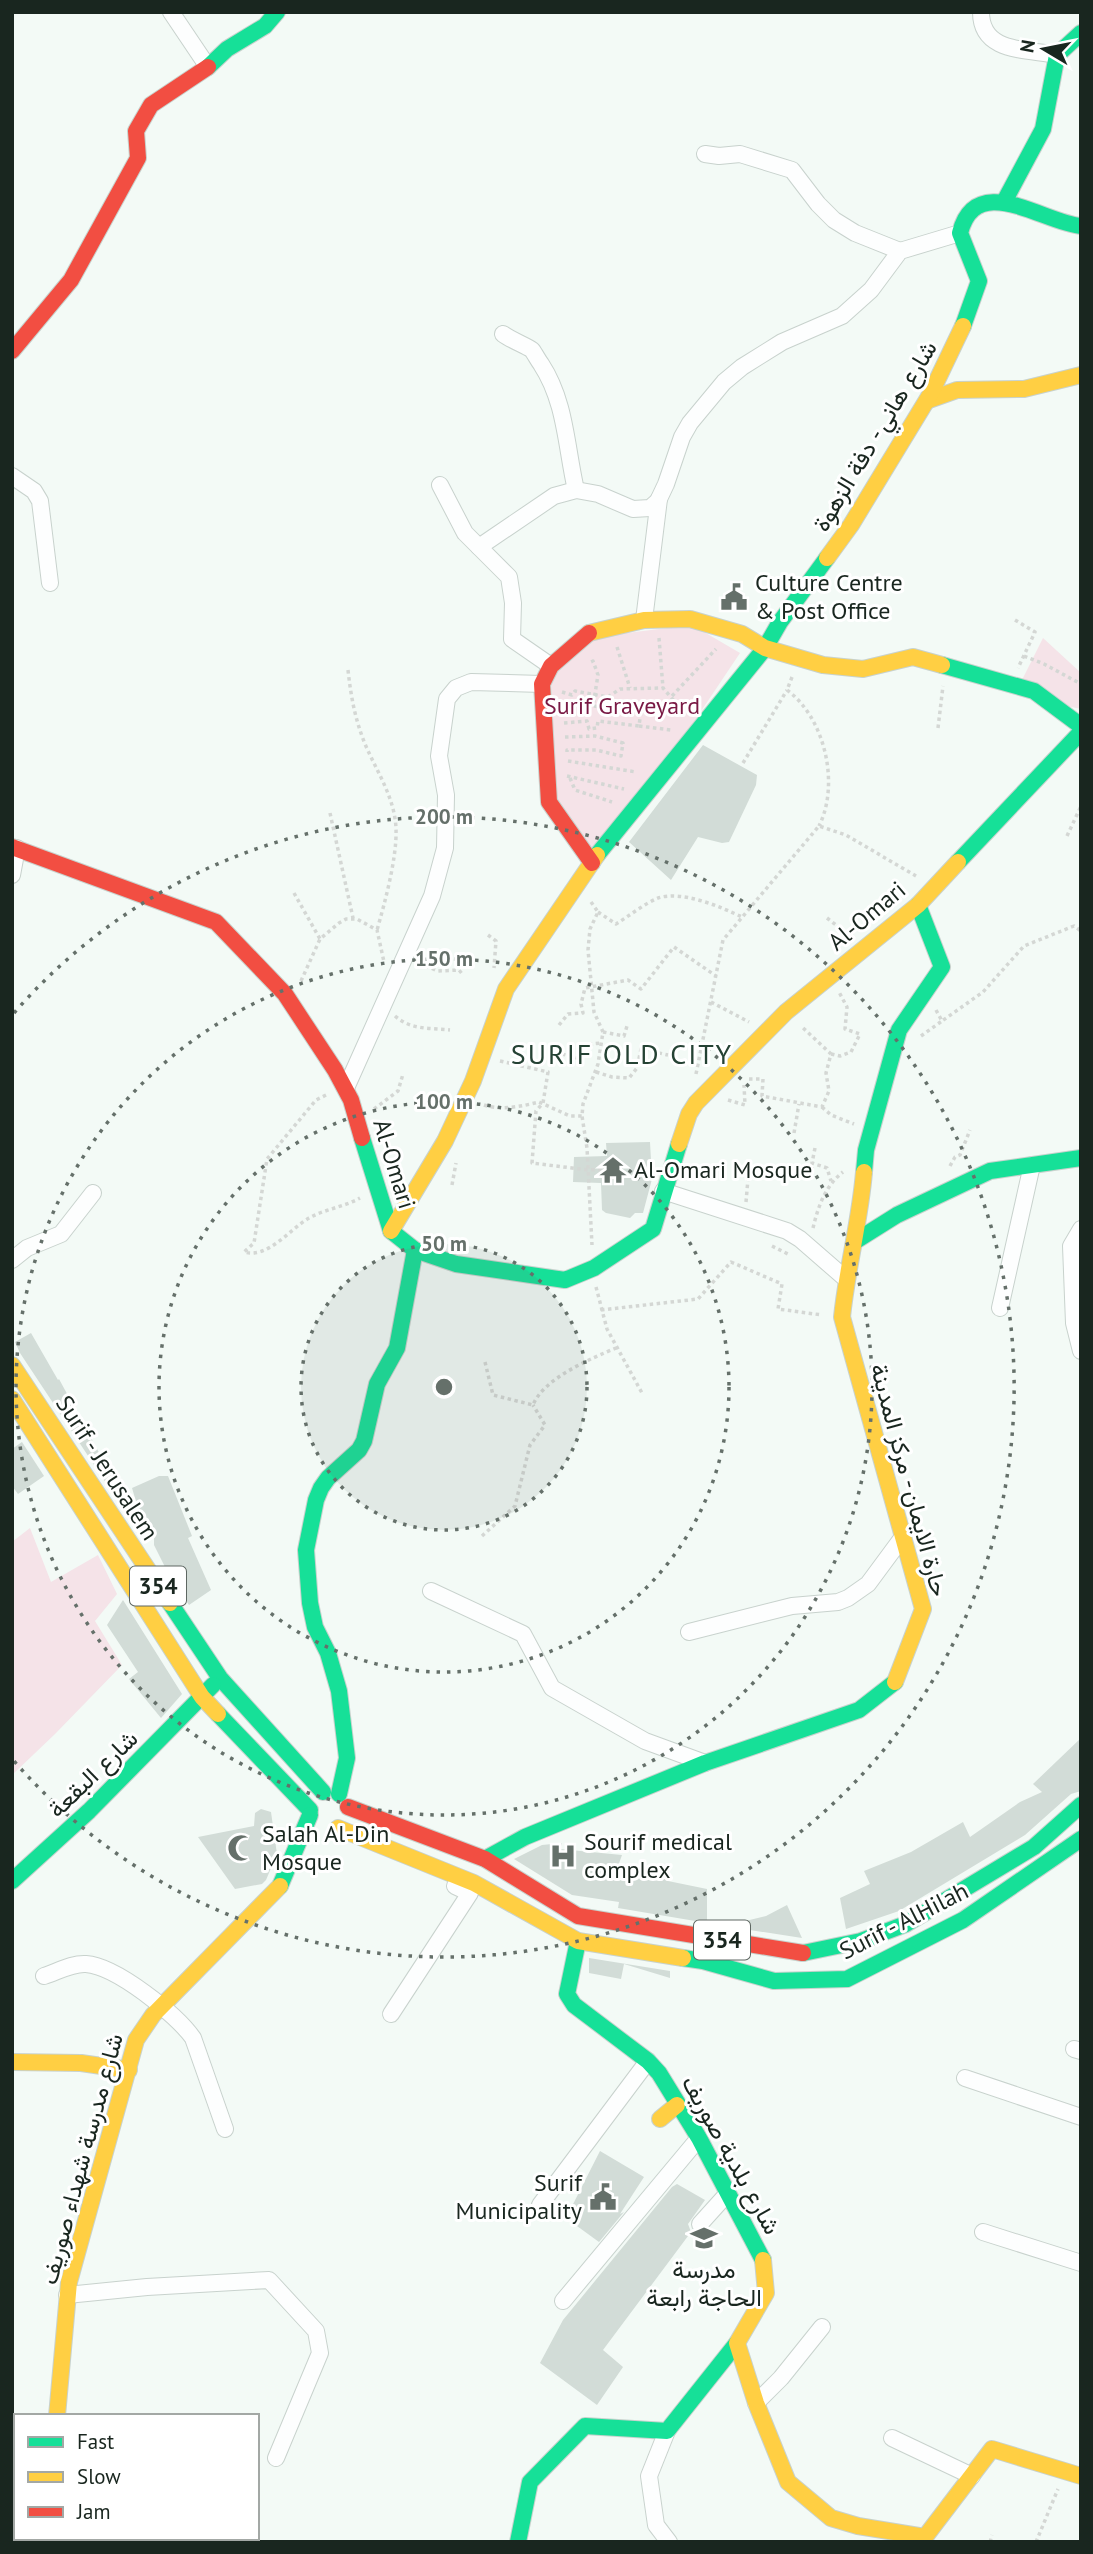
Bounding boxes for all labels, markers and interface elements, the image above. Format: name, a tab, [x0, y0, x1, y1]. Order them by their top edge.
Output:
north arrow	[1009, 14, 1079, 84]
text: N	[1014, 38, 1040, 54]
street label: شارع هاني - دفة الزهوة	[805, 335, 947, 539]
place label: Culture Centre & Post Office	[755, 567, 903, 626]
public building icon: Culture Centre & Post Office	[719, 582, 749, 612]
park label: Surif Graveyard	[544, 690, 700, 721]
text: 200 m	[415, 803, 473, 830]
street label: Al-Omari	[821, 874, 912, 957]
text: 150 m	[415, 945, 473, 972]
district label: SURIF OLD CITY	[511, 1035, 733, 1072]
text: 100 m	[415, 1088, 473, 1115]
street label: Al-Omari	[366, 1115, 423, 1212]
place label: Al-Omari Mosque	[634, 1154, 812, 1185]
temple icon: Al-Omari Mosque	[598, 1155, 628, 1185]
text: 50 m	[421, 1230, 467, 1257]
street label: حارة الايمان - مركز المدينة	[863, 1360, 956, 1600]
centre of rings	[432, 1375, 456, 1399]
street label: Surif - Jerusalem	[49, 1389, 166, 1546]
road number: 354	[130, 1567, 186, 1606]
street label: شارع البقعة	[41, 1723, 145, 1825]
place label: Salah Al-Din Mosque	[262, 1818, 389, 1877]
place label: Sourif medical complex	[584, 1826, 732, 1885]
mosque icon: Salah Al-Din Mosque	[226, 1833, 256, 1863]
hospital icon: Sourif medical complex	[548, 1841, 578, 1871]
street label: Surif - AlHilah	[834, 1875, 973, 1966]
road number: 354	[694, 1921, 750, 1960]
street label: شارع مدرسة شهداء صوريف	[33, 2030, 131, 2288]
street label: شارع بلدية صوريف	[674, 2070, 788, 2240]
place label: Surif Municipality	[456, 2167, 583, 2226]
public building icon: Surif Municipality	[588, 2182, 618, 2212]
school or university icon: مدرسة الحاجة رابعة	[689, 2223, 719, 2253]
place label: مدرسة الحاجة رابعة	[646, 2254, 762, 2313]
legend	[14, 2414, 259, 2540]
text: Fast	[77, 2428, 114, 2455]
text: Slow	[77, 2463, 121, 2490]
text: Jam	[76, 2498, 111, 2525]

